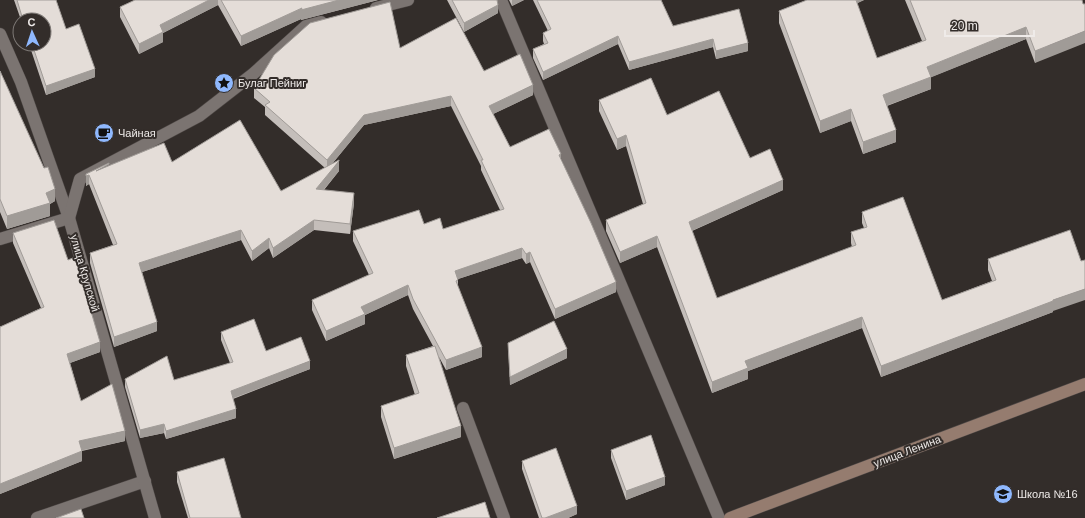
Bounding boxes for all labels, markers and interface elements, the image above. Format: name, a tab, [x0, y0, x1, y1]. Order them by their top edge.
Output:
north arrow	[12, 12, 52, 52]
scale bar	[945, 12, 1034, 38]
text: С	[27, 16, 36, 28]
text: 20 m	[951, 19, 978, 33]
place icon: Булаг Пейниг	[213, 72, 235, 94]
place label: Булаг Пейниг	[238, 77, 306, 89]
cafe icon: Чайная	[93, 122, 115, 144]
place label: Чайная	[118, 127, 156, 139]
street label: улица Крупской	[68, 233, 102, 313]
street label: улица Ленина	[872, 432, 943, 469]
school or university icon: Школа №16	[992, 483, 1014, 505]
place label: Школа №16	[1017, 488, 1078, 500]

